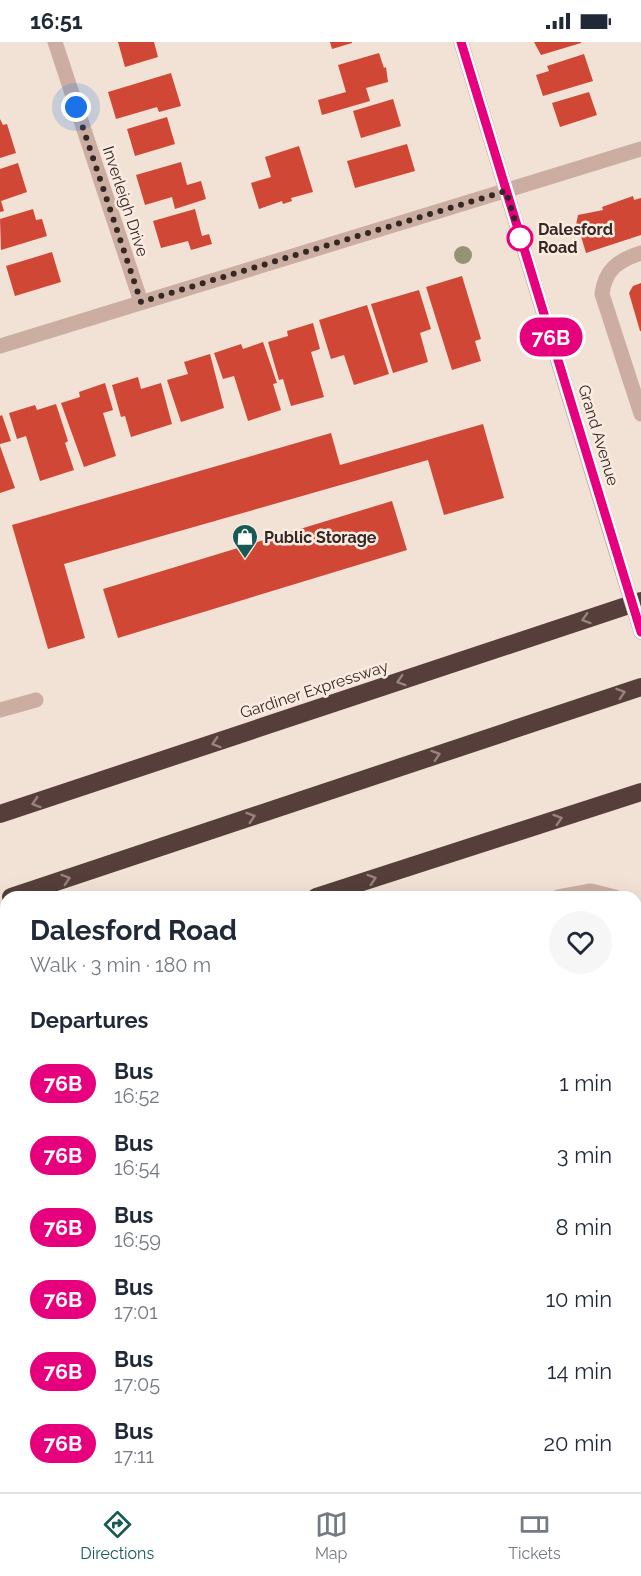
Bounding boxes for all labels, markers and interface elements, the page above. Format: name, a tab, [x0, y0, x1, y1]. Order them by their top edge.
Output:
text: 16:51	[30, 8, 83, 34]
your location	[61, 92, 91, 122]
street label: Inverleigh Drive	[99, 143, 152, 259]
place label: Dalesford Road	[538, 220, 613, 257]
marker: Dalesford Road	[507, 225, 533, 251]
line badge: 76B	[516, 318, 586, 356]
text: 76B	[532, 325, 570, 350]
street label: Grand Avenue	[574, 382, 623, 488]
shop icon: Public Storage	[230, 522, 260, 560]
place label: Public Storage	[264, 528, 377, 547]
one-way arrow	[581, 612, 591, 625]
street label: Gardiner Expressway	[238, 656, 391, 722]
one-way arrow	[396, 674, 406, 686]
one-way arrow	[615, 688, 626, 701]
one-way arrow	[211, 736, 222, 748]
one-way arrow	[430, 750, 441, 762]
one-way arrow	[31, 795, 42, 808]
one-way arrow	[245, 811, 256, 824]
one-way arrow	[552, 814, 563, 826]
one-way arrow	[60, 873, 71, 886]
one-way arrow	[366, 874, 377, 886]
button: heart	[549, 911, 612, 974]
text: Dalesford Road	[30, 914, 237, 947]
text: Walk · 3 min · 180 m	[30, 953, 211, 977]
text: Departures	[30, 1007, 148, 1033]
text: Bus	[114, 1058, 153, 1084]
text: 1 min	[559, 1070, 612, 1096]
text: 76B	[44, 1071, 82, 1096]
text: 16:52	[114, 1084, 160, 1108]
text: Bus	[114, 1130, 153, 1156]
text: 3 min	[557, 1142, 612, 1168]
text: 76B	[44, 1143, 82, 1168]
text: 16:54	[114, 1156, 160, 1180]
text: Bus	[114, 1202, 153, 1228]
text: 8 min	[556, 1214, 612, 1240]
text: 76B	[44, 1215, 82, 1240]
text: 16:59	[114, 1228, 161, 1252]
text: Bus	[114, 1274, 153, 1300]
text: 10 min	[546, 1286, 612, 1312]
text: 76B	[44, 1287, 82, 1312]
text: 17:01	[114, 1300, 158, 1324]
text: Bus	[114, 1346, 153, 1372]
text: 14 min	[547, 1358, 612, 1384]
text: 76B	[44, 1359, 82, 1384]
text: 17:05	[114, 1372, 160, 1396]
text: Bus	[114, 1418, 153, 1444]
text: 20 min	[544, 1430, 612, 1456]
text: 76B	[44, 1431, 82, 1456]
text: 17:11	[114, 1444, 154, 1468]
tab: Directions	[80, 1508, 154, 1563]
tab: Map	[315, 1508, 348, 1563]
tab: Tickets	[508, 1508, 561, 1563]

